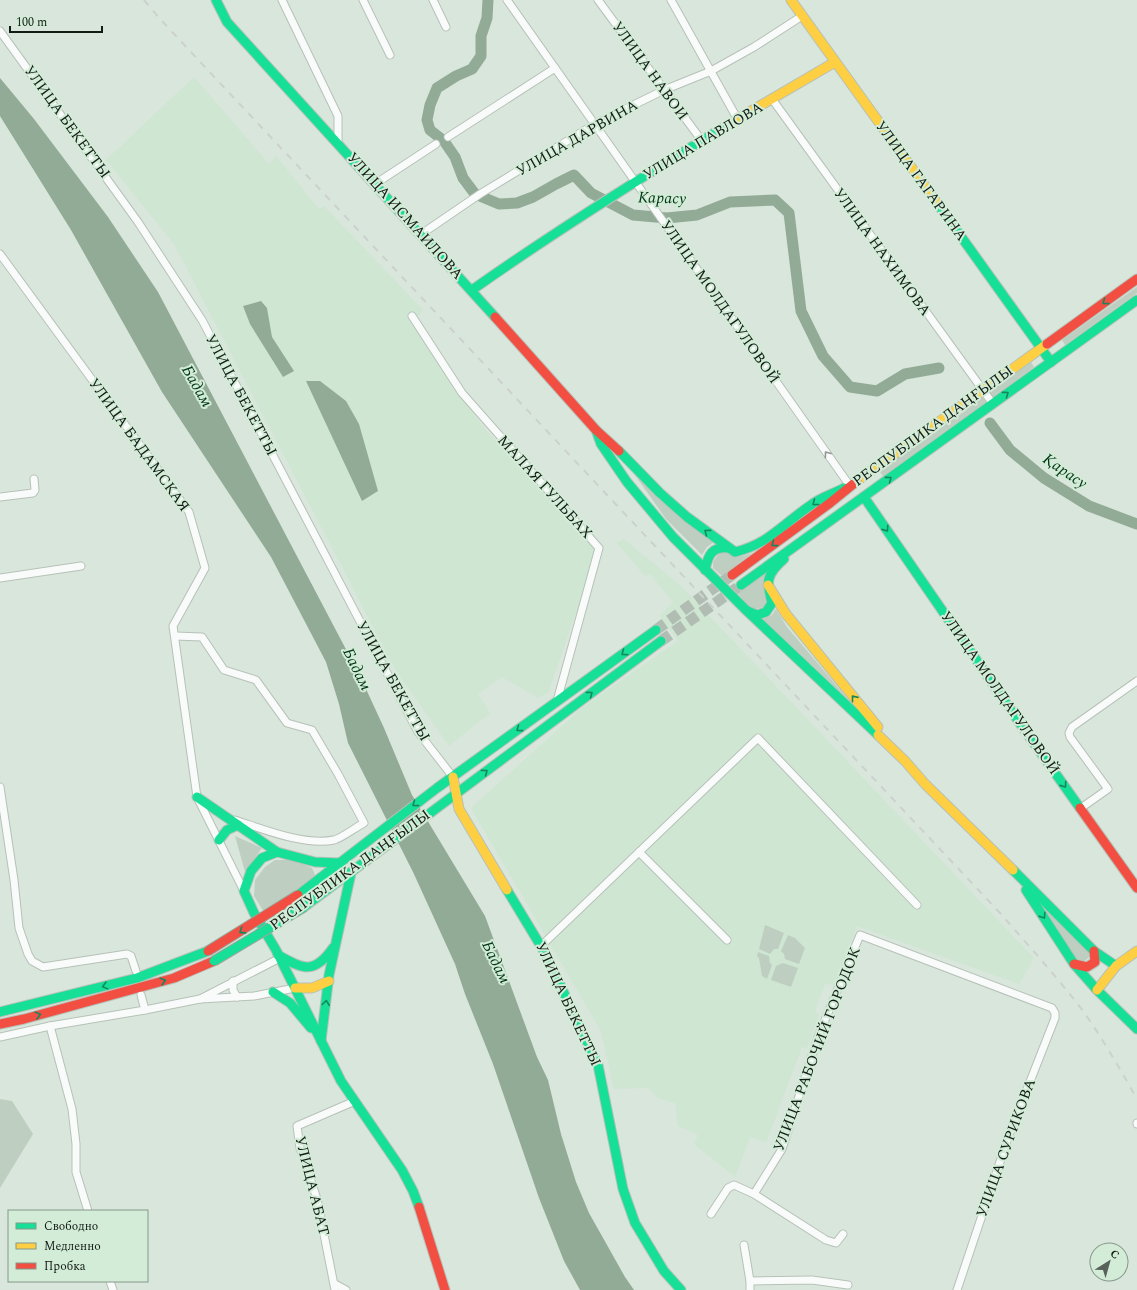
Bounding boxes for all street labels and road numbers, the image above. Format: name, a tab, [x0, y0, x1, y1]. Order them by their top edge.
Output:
street label: УЛИЦА НАВОИ	[606, 17, 694, 125]
street label: УЛИЦА БЕКЕТТЫ	[18, 61, 116, 183]
street label: УЛИЦА ДАРВИНА	[512, 94, 642, 182]
street label: УЛИЦА ПАВЛОВА	[639, 96, 767, 186]
street label: УЛИЦА ГАГАРИНА	[869, 116, 973, 246]
street label: УЛИЦА ИСМАИЛОВА	[341, 147, 469, 285]
street label: УЛИЦА НАХИМОВА	[827, 183, 937, 321]
street label: УЛИЦА МОЛДАГУЛОВОЙ	[655, 215, 785, 389]
street label: УЛИЦА БЕКЕТТЫ	[199, 330, 283, 460]
street label: РЕСПУБЛИКА ДАҢҒЫЛЫ	[848, 360, 1018, 492]
street label: УЛИЦА БАДАМСКАЯ	[83, 373, 195, 517]
street label: МАЛАЯ ГУЛЬБАХ	[492, 430, 598, 544]
street label: УЛИЦА МОЛДАГУЛОВОЙ	[935, 606, 1065, 780]
street label: УЛИЦА БЕКЕТТЫ	[350, 616, 436, 746]
street label: РЕСПУБЛИКА ДАҢҒЫЛЫ	[265, 804, 435, 936]
street label: УЛИЦА БЕКЕТТЫ	[529, 938, 607, 1070]
street label: УЛИЦА РАБОЧИЙ ГОРОДОК	[767, 943, 867, 1155]
street label: УЛИЦА СУРИКОВА	[970, 1075, 1042, 1221]
street label: УЛИЦА АБАТ	[288, 1134, 336, 1238]

